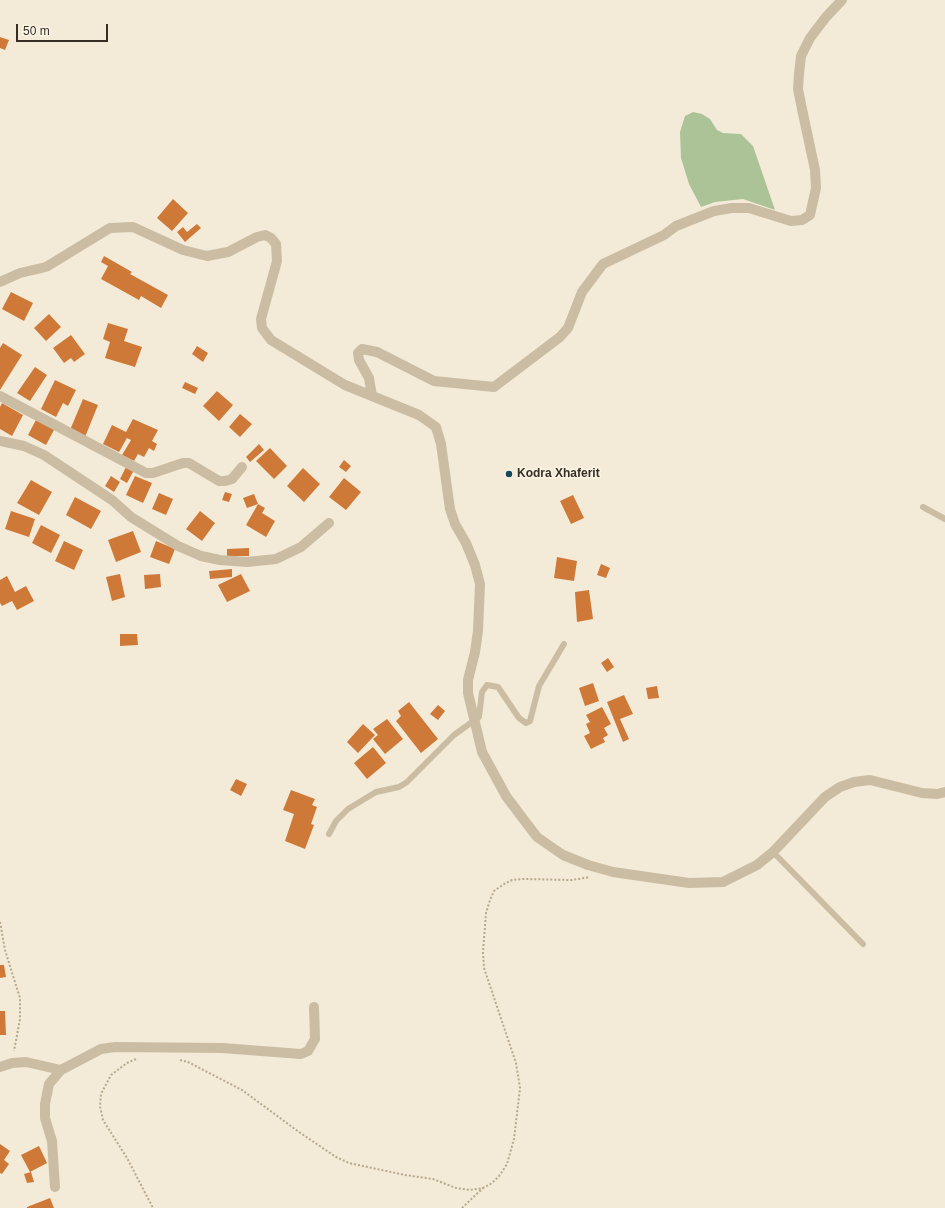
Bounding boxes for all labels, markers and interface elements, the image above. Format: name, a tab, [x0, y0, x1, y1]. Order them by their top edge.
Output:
scale bar	[18, 16, 110, 42]
text: 50 m	[23, 24, 50, 38]
place label: Kodra Xhaferit	[517, 467, 600, 481]
marker: Kodra Xhaferit	[504, 469, 514, 479]

